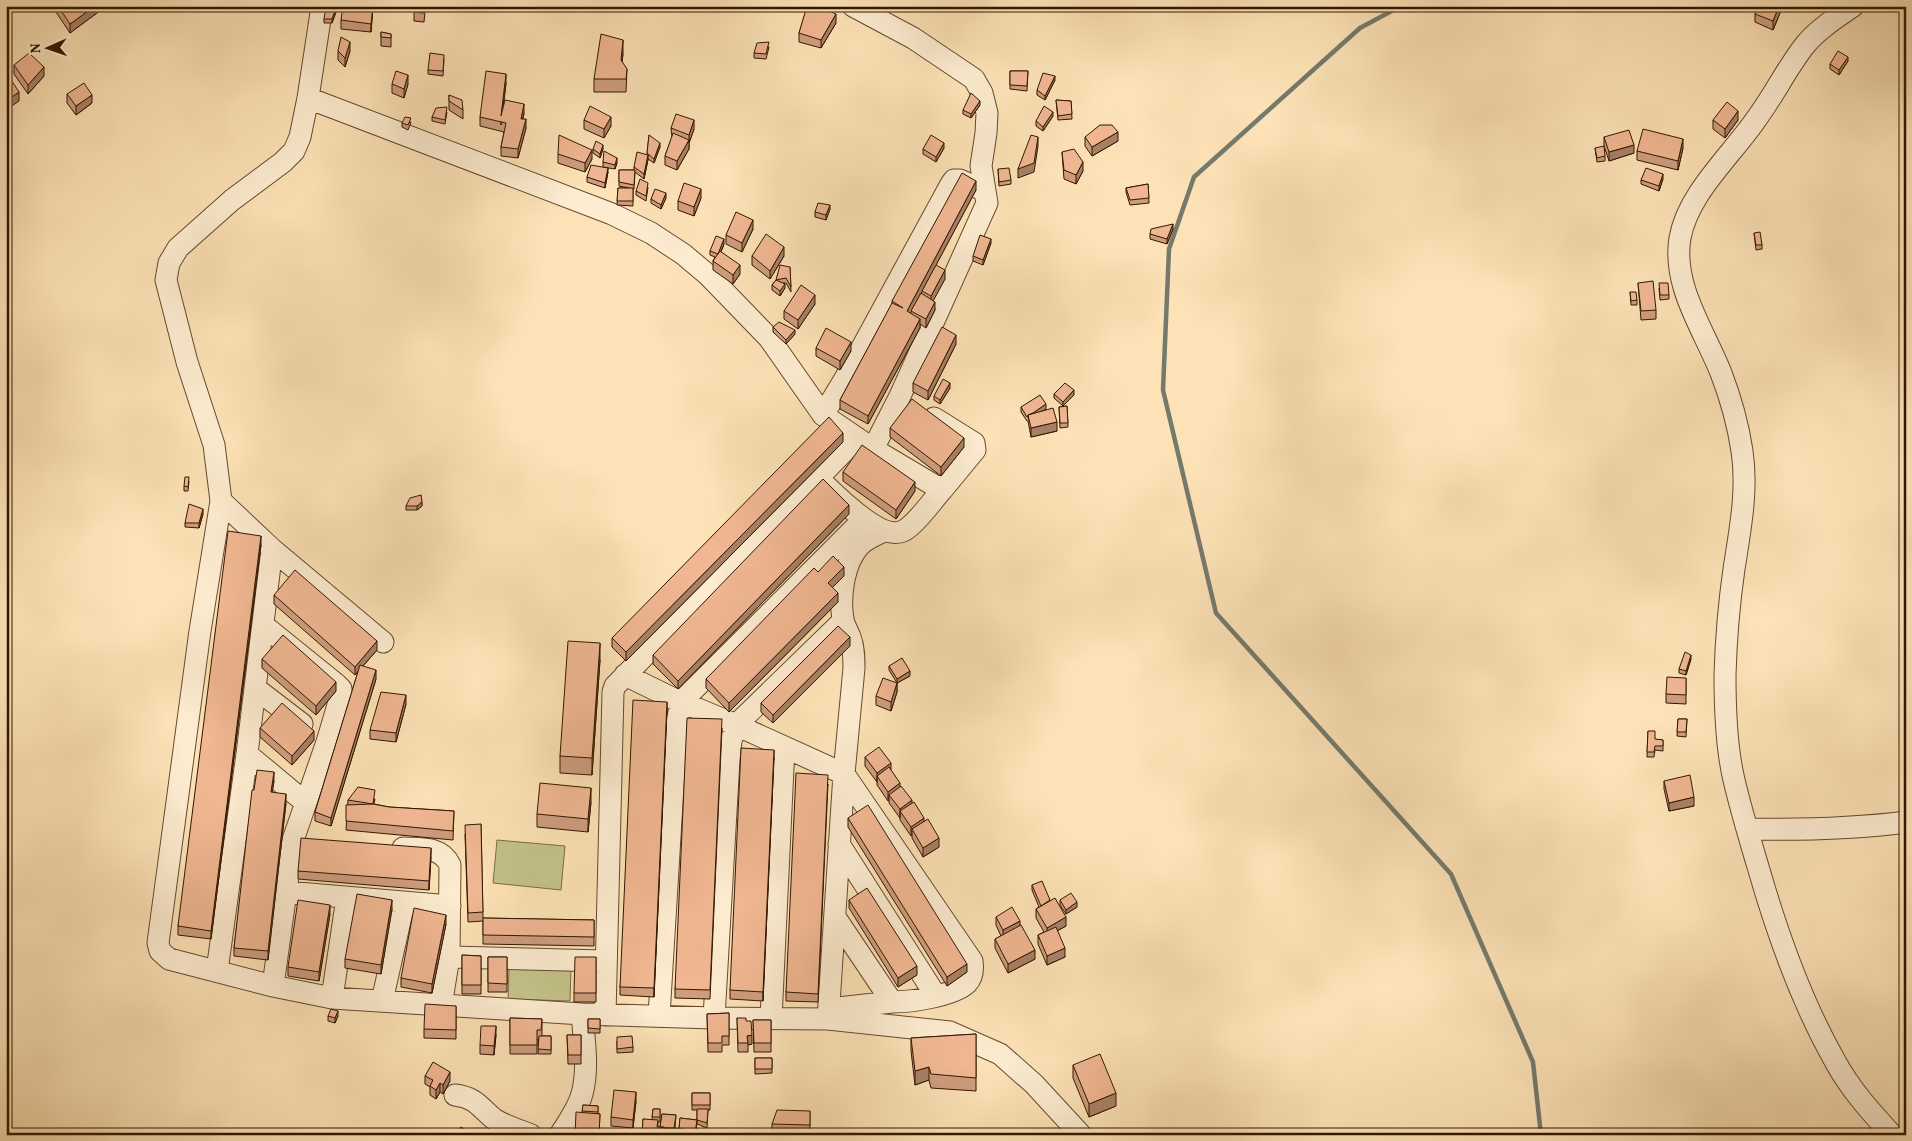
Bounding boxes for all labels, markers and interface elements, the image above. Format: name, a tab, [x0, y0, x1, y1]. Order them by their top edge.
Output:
north arrow	[22, 22, 72, 72]
text: N	[27, 43, 46, 54]

